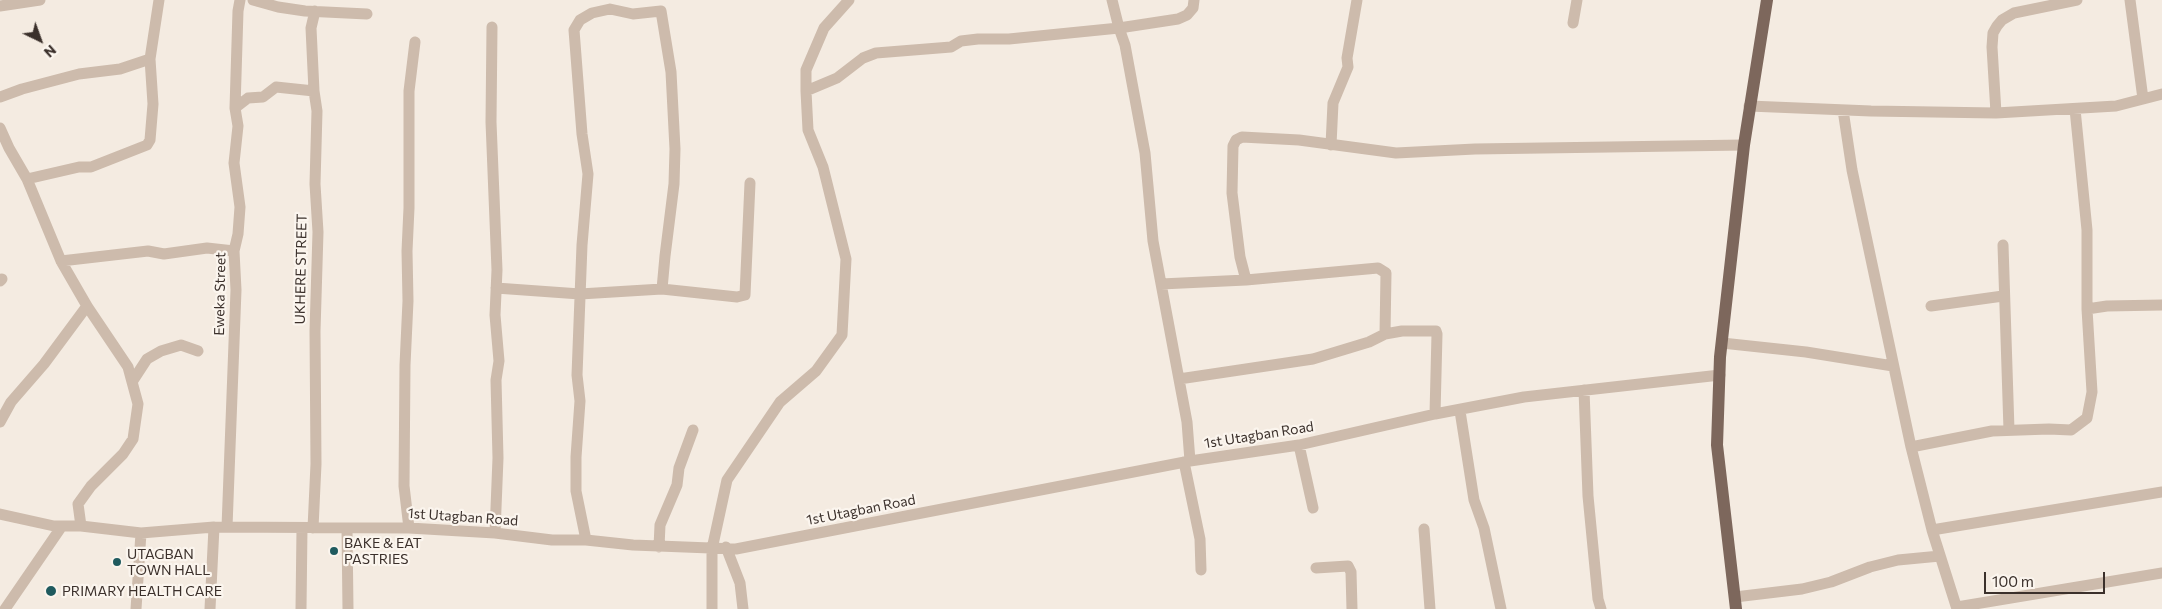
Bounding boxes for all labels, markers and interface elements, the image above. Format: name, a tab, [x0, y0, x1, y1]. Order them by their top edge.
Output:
north arrow	[15, 15, 65, 65]
text: N	[41, 42, 60, 61]
street label: UKHERE STREET	[292, 213, 310, 325]
street label: Eweka Street	[211, 252, 229, 336]
street label: 1st Utagban Road	[1203, 418, 1315, 452]
street label: 1st Utagban Road	[805, 491, 917, 529]
street label: 1st Utagban Road	[407, 505, 519, 529]
place label: BAKE & EAT PASTRIES	[344, 535, 422, 568]
marker: BAKE & EAT PASTRIES	[328, 545, 340, 557]
place label: UTAGBAN TOWN HALL	[127, 546, 210, 578]
marker: UTAGBAN TOWN HALL	[111, 556, 123, 568]
scale bar	[1987, 562, 2108, 594]
text: 100 m	[1992, 572, 2034, 590]
place label: PRIMARY HEALTH CARE	[62, 583, 222, 599]
marker: PRIMARY HEALTH CARE	[44, 584, 58, 598]

